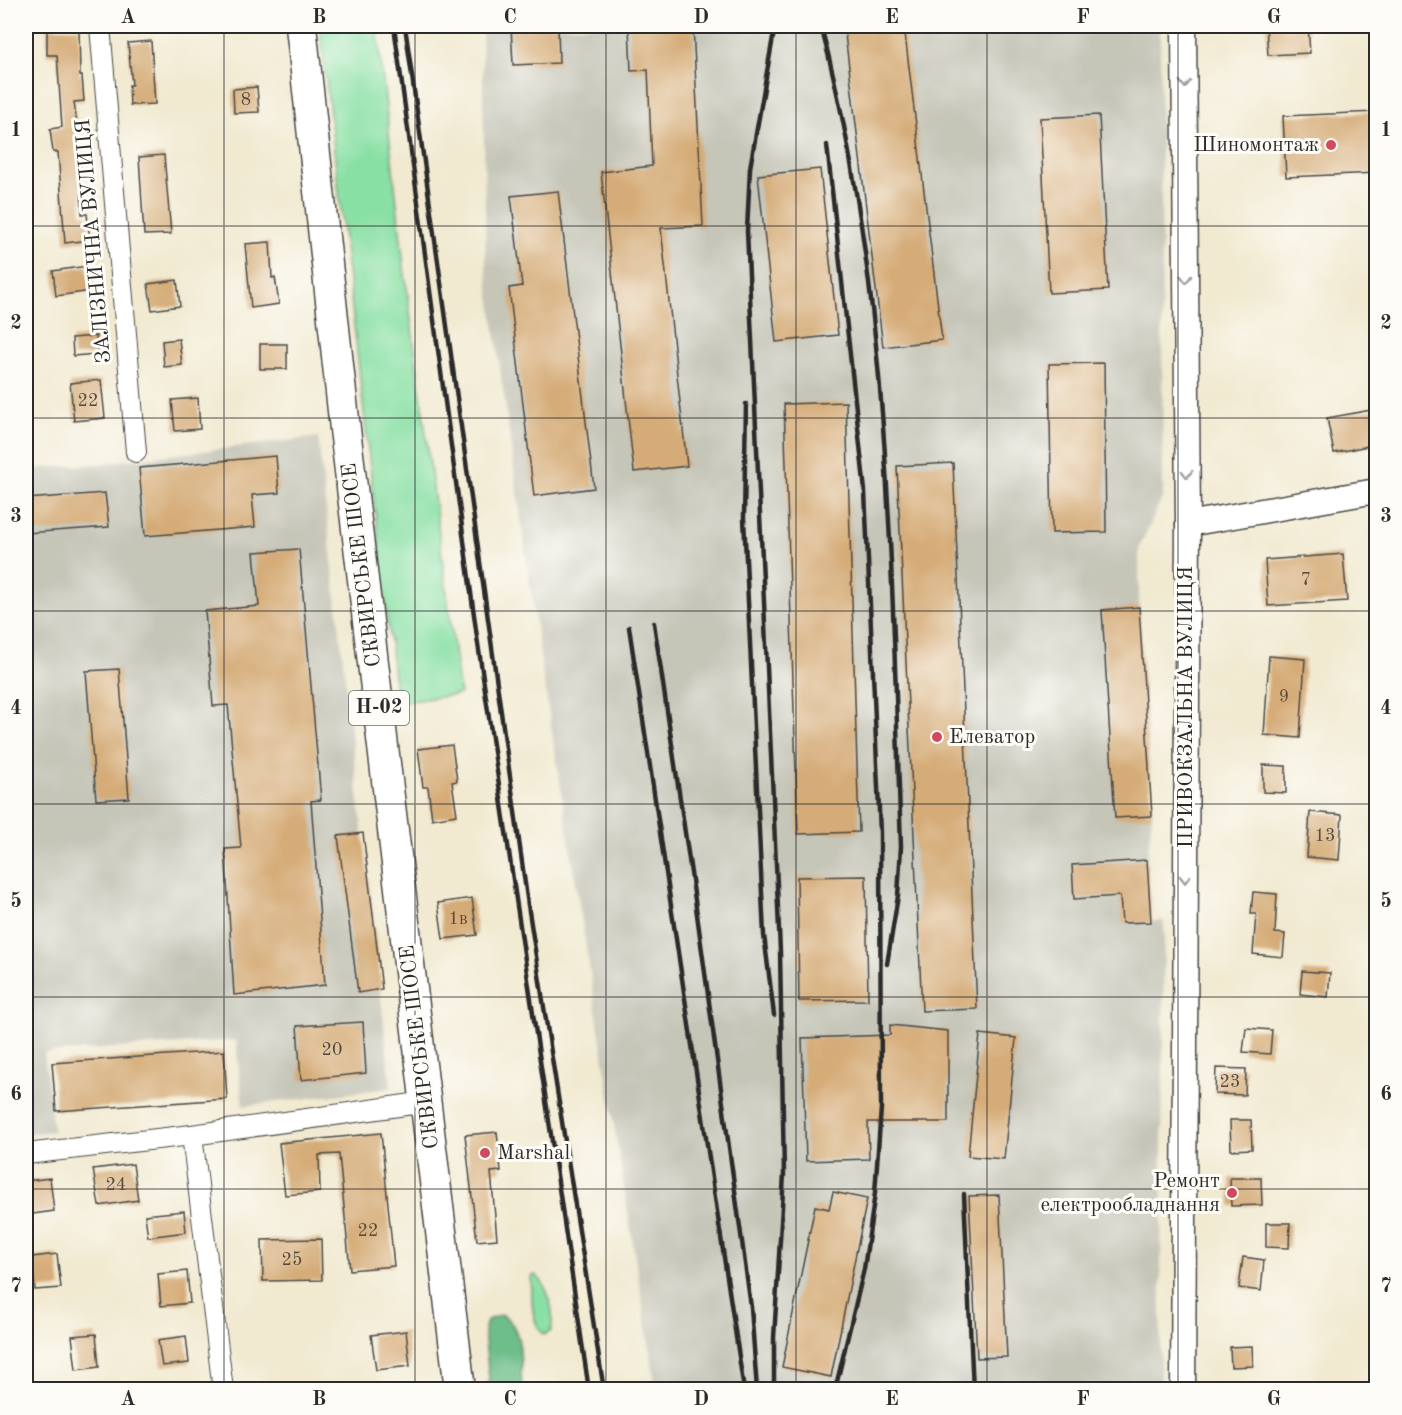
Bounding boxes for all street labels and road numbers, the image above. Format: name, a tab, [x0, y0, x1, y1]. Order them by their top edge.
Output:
street label: ЗАЛІЗНИЧНА ВУЛИЦЯ	[73, 118, 115, 364]
street label: СКВИРСЬКЕ ШОСЕ	[339, 462, 385, 668]
street label: ПРИВОКЗАЛЬНА ВУЛИЦЯ	[1176, 566, 1197, 848]
road number: Н-02	[349, 691, 409, 725]
street label: СКВИРСЬКЕ ШОСЕ	[397, 944, 443, 1150]

